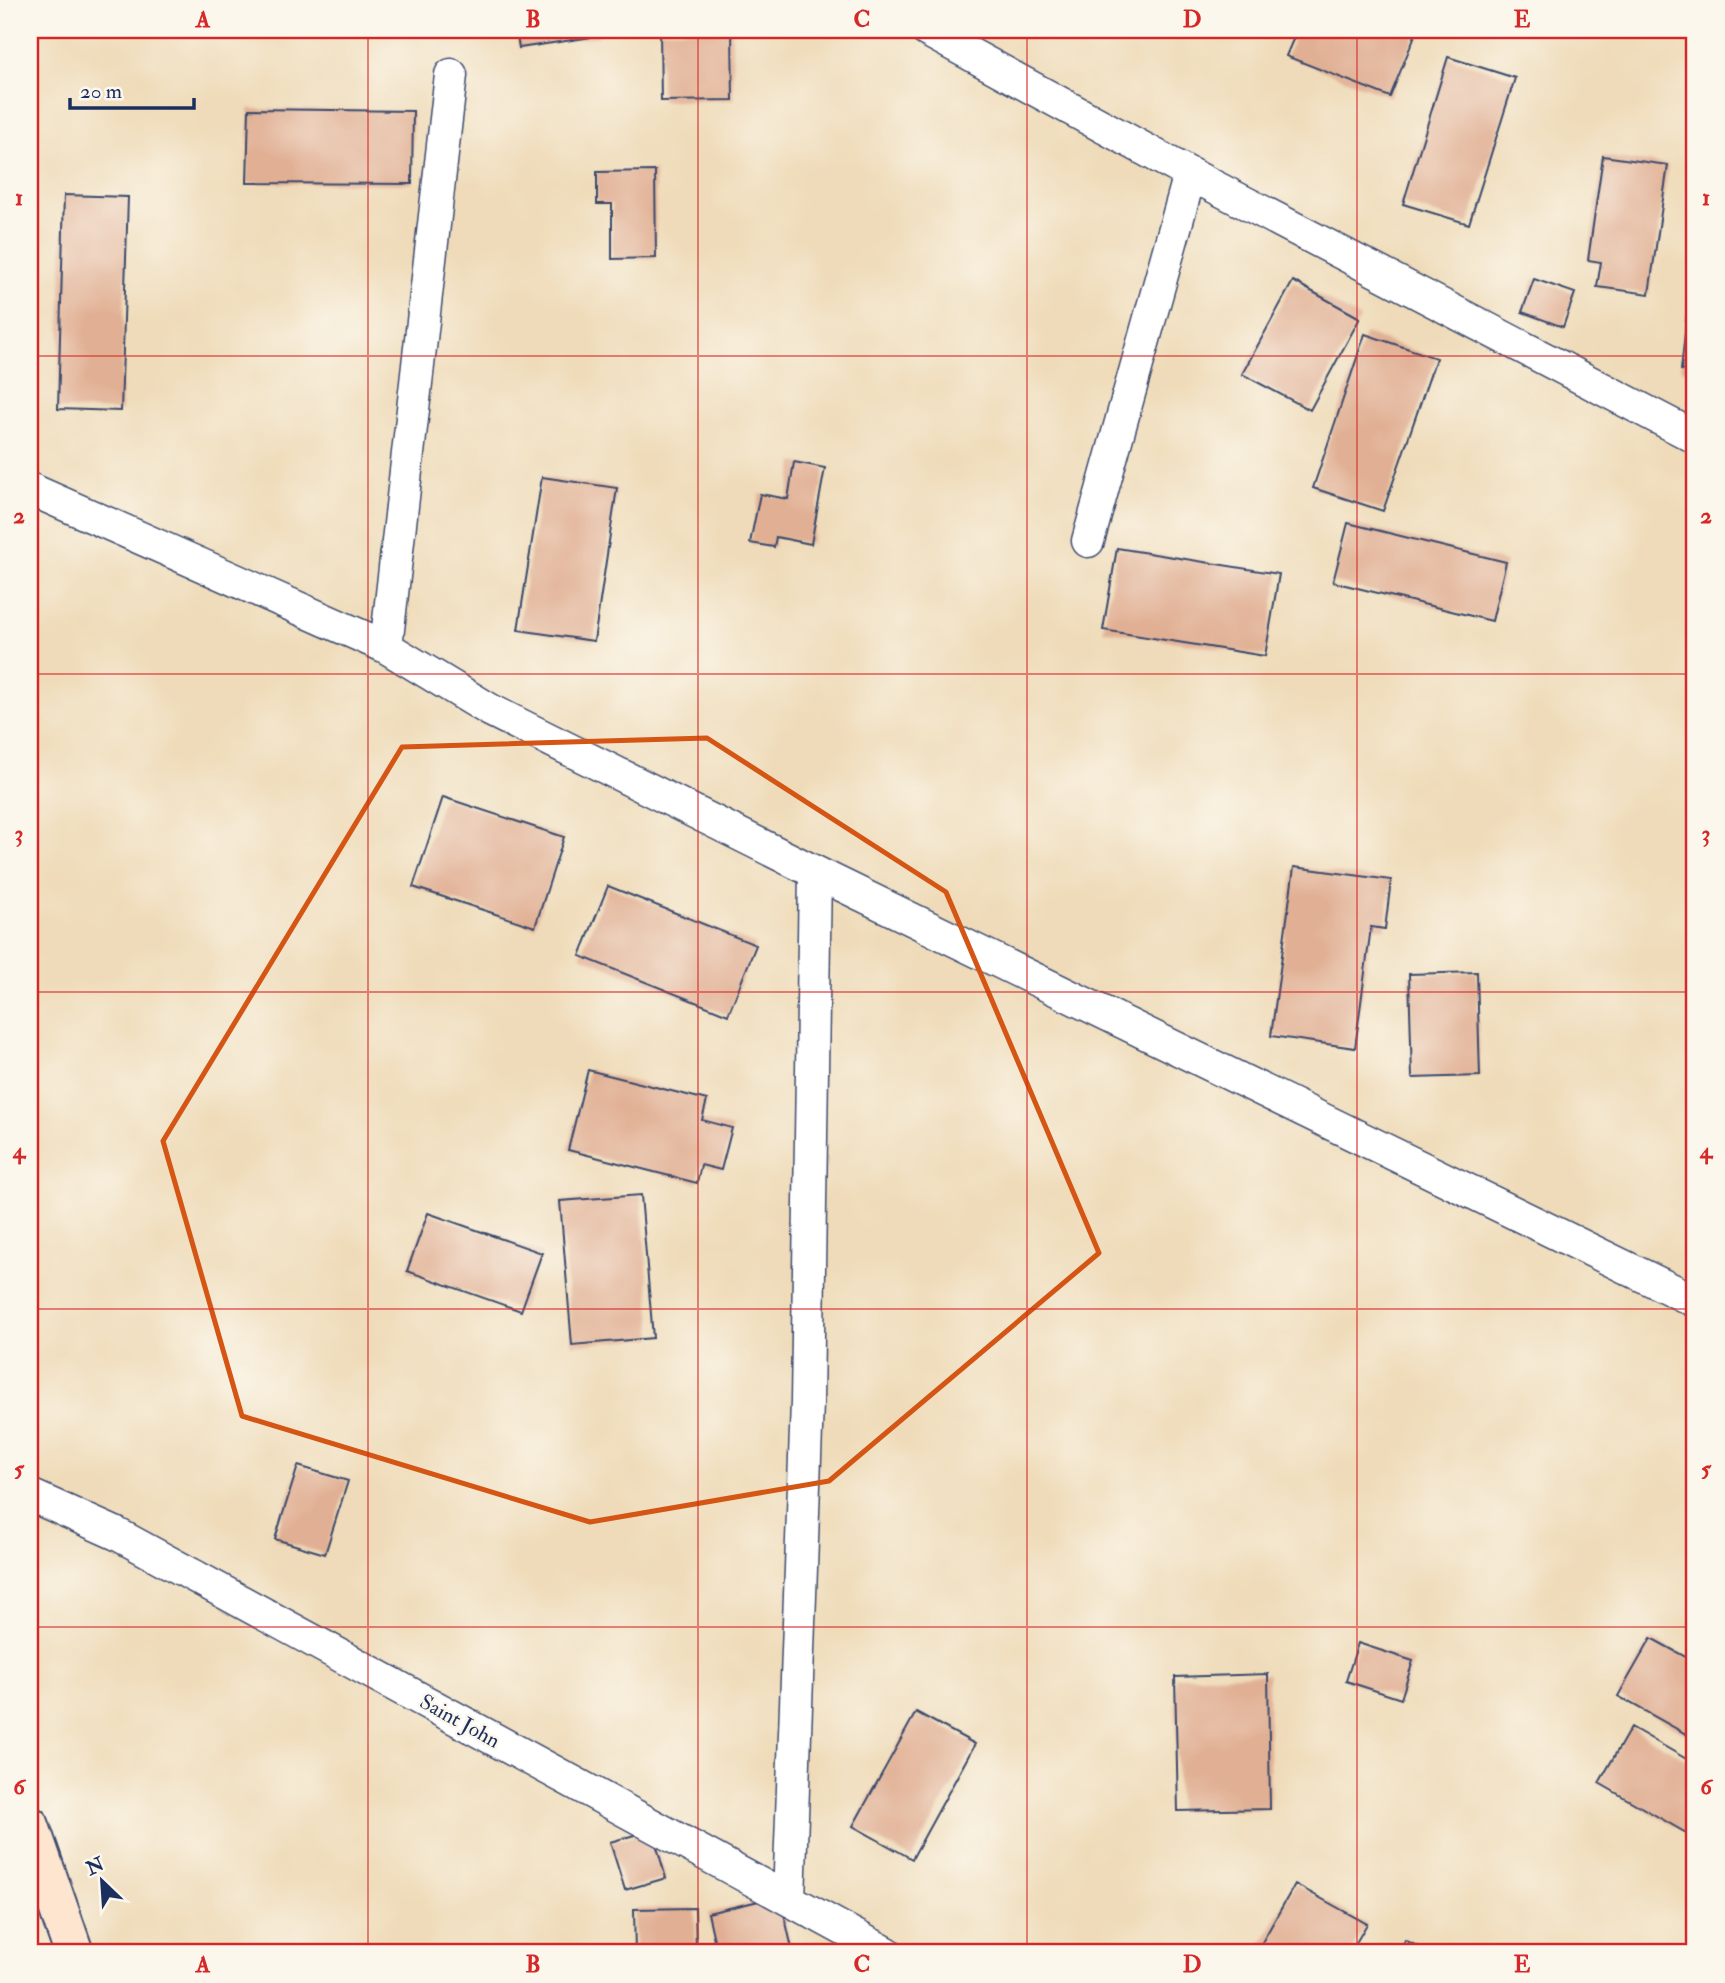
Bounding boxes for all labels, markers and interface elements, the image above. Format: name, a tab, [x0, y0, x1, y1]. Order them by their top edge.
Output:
text: A	[195, 5, 211, 34]
text: B	[525, 5, 541, 34]
text: C	[854, 5, 870, 34]
text: D	[1183, 5, 1201, 34]
text: E	[1514, 5, 1531, 34]
scale bar	[70, 66, 194, 110]
text: 20 m	[80, 78, 122, 105]
text: 1	[15, 183, 23, 212]
text: 1	[1702, 183, 1710, 212]
text: 2	[13, 501, 25, 530]
text: 2	[1700, 501, 1712, 530]
text: 3	[15, 819, 23, 848]
text: 3	[1702, 819, 1710, 848]
text: 4	[12, 1136, 27, 1165]
text: 4	[1699, 1136, 1714, 1165]
text: 5	[14, 1454, 25, 1483]
text: 5	[1701, 1454, 1712, 1483]
street label: Saint John	[415, 1688, 505, 1755]
text: 6	[13, 1772, 27, 1801]
text: 6	[1700, 1772, 1714, 1801]
north arrow	[66, 1846, 136, 1916]
text: N	[82, 1852, 109, 1881]
text: A	[195, 1950, 211, 1979]
text: B	[525, 1950, 541, 1979]
text: C	[854, 1950, 870, 1979]
text: D	[1183, 1950, 1201, 1979]
text: E	[1514, 1950, 1531, 1979]

